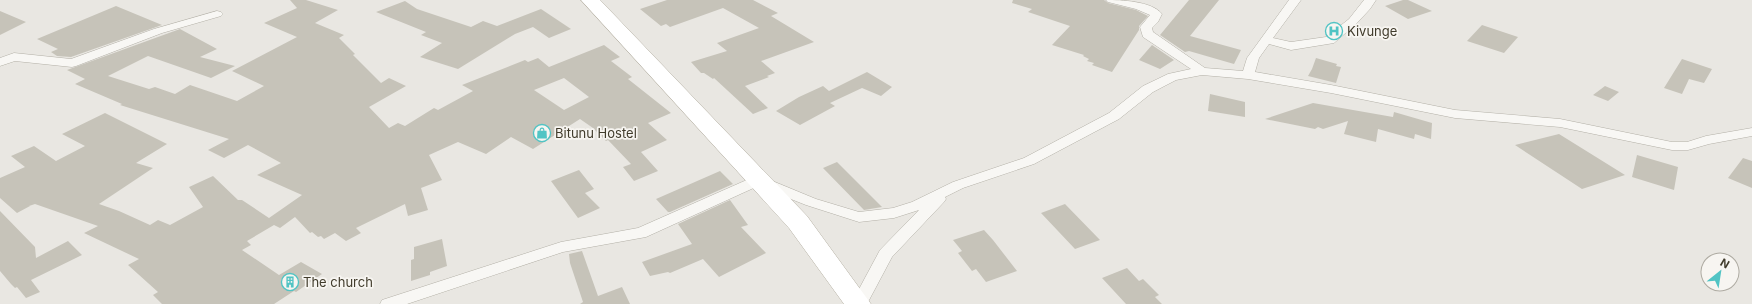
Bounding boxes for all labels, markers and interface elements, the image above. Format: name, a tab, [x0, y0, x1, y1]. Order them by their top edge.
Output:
hospital icon: Kivunge	[1324, 21, 1344, 41]
place label: Kivunge	[1347, 23, 1397, 39]
shop icon: Bitunu Hostel	[532, 123, 552, 143]
place label: Bitunu Hostel	[555, 125, 637, 141]
north arrow	[1700, 252, 1740, 292]
text: N	[1718, 255, 1732, 271]
building icon: The church	[280, 272, 300, 292]
place label: The church	[303, 274, 373, 290]

